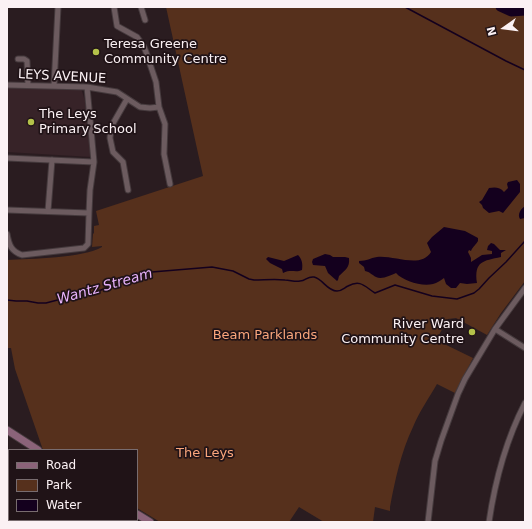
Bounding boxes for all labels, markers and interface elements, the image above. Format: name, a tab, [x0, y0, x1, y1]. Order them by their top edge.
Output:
north arrow	[484, 8, 524, 48]
text: N	[484, 25, 499, 37]
place label: Teresa Greene Community Centre	[104, 37, 227, 68]
marker: Teresa Greene Community Centre	[91, 47, 101, 57]
street label: LEYS AVENUE	[17, 67, 107, 87]
place label: The Leys Primary School	[39, 107, 137, 138]
marker: The Leys Primary School	[26, 117, 36, 127]
water label: Wantz Stream	[55, 265, 155, 309]
place label: River Ward Community Centre	[341, 317, 464, 348]
marker: River Ward Community Centre	[467, 327, 477, 337]
park label: Beam Parklands	[213, 328, 317, 344]
park label: The Leys	[176, 446, 234, 462]
legend	[8, 449, 138, 521]
text: Road	[46, 458, 76, 472]
text: Park	[46, 478, 72, 492]
text: Water	[46, 498, 81, 512]

